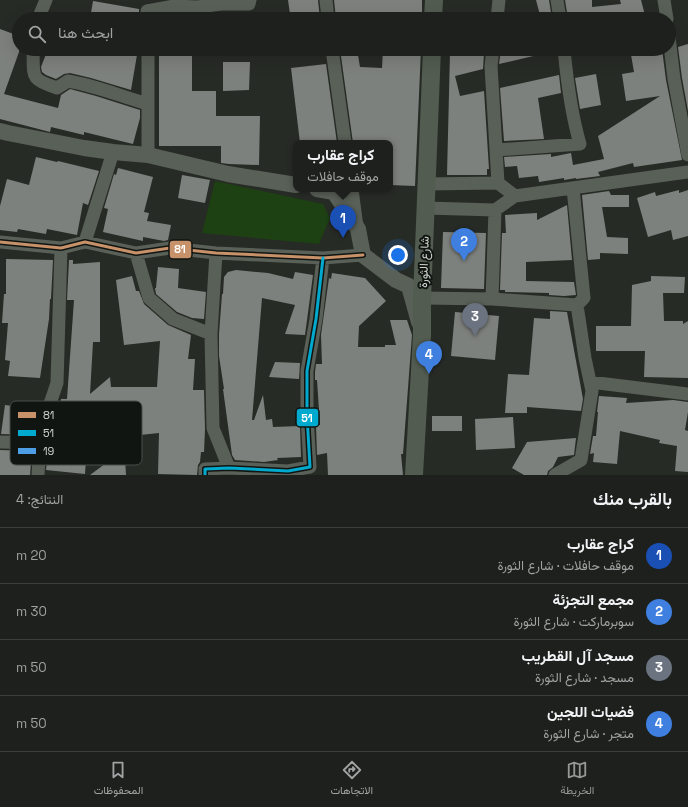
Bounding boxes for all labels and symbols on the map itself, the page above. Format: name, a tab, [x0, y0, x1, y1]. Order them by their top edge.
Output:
pin: 1	[330, 205, 356, 238]
pin: 2	[451, 228, 477, 261]
street label: شارع الثورة	[415, 236, 434, 288]
line badge: 81	[169, 240, 192, 259]
text: 81	[174, 242, 186, 256]
your location	[388, 245, 408, 265]
pin: 3	[462, 303, 488, 336]
pin: 4	[416, 341, 442, 374]
legend	[10, 401, 142, 465]
text: 81	[43, 408, 54, 422]
line badge: 51	[296, 408, 319, 427]
text: 51	[301, 411, 313, 425]
text: 51	[43, 426, 54, 440]
text: 19	[43, 444, 55, 458]

